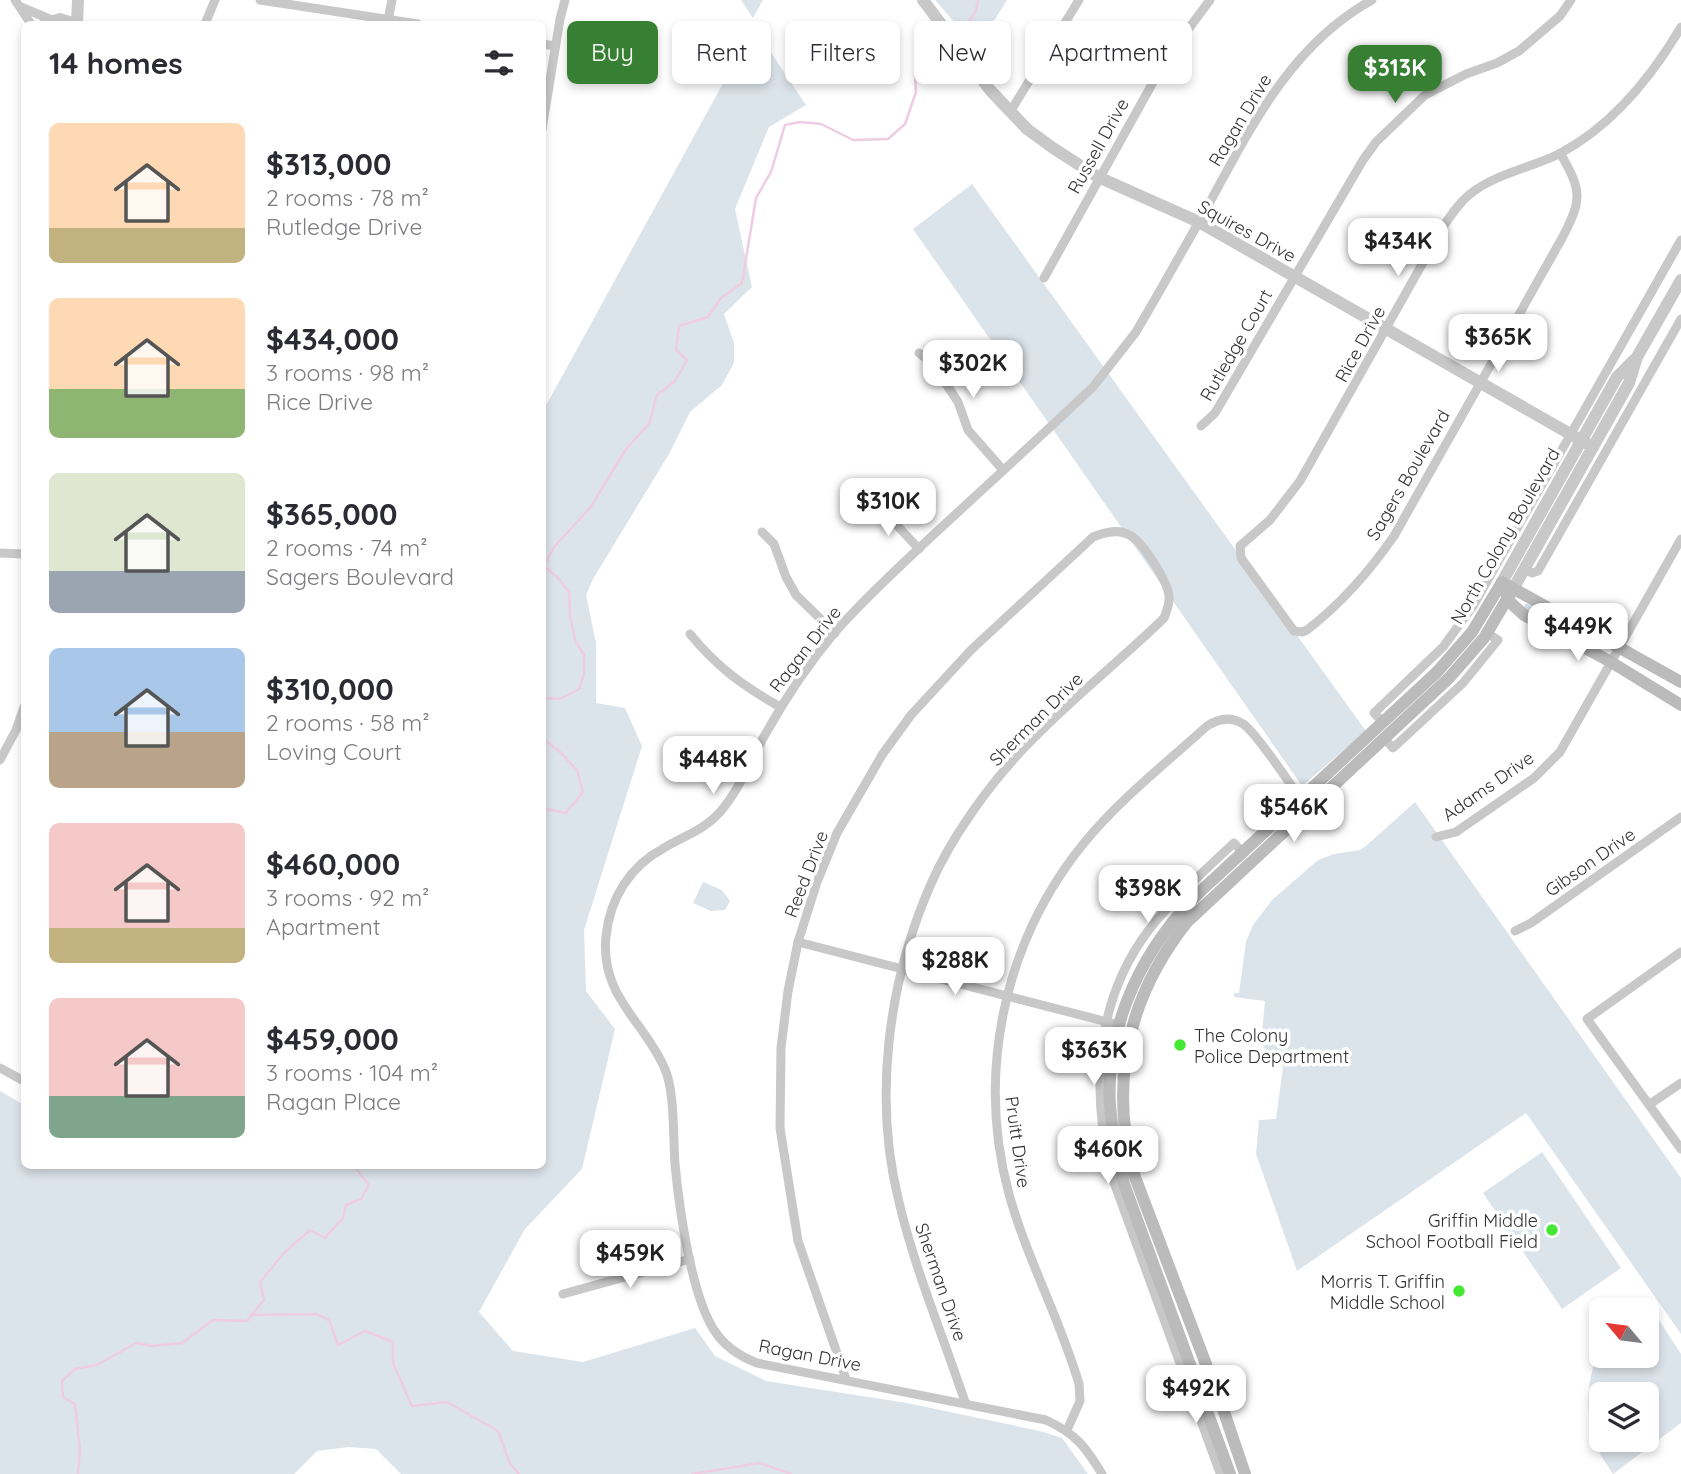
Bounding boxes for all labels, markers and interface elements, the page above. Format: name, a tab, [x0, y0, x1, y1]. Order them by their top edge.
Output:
chip: Buy	[567, 21, 658, 84]
chip: Rent	[672, 21, 771, 84]
chip: Filters	[785, 21, 900, 84]
chip: New	[914, 21, 1011, 84]
chip: Apartment	[1025, 21, 1192, 84]
text: 14 homes	[49, 44, 183, 82]
icon: filters	[480, 44, 518, 82]
pin: $313K	[1346, 46, 1444, 105]
text: $313K	[1364, 53, 1426, 82]
street label: Ragan Drive	[1203, 70, 1277, 170]
street label: Russell Drive	[1062, 94, 1134, 198]
text: $313,000	[266, 145, 391, 183]
icon: home	[105, 151, 189, 235]
text: 2 rooms · 78 m²	[266, 183, 429, 212]
street label: Squires Drive	[1194, 195, 1300, 267]
text: Rutledge Drive	[266, 212, 423, 241]
pin: $434K	[1349, 218, 1447, 278]
text: $434K	[1364, 226, 1432, 255]
street label: Rutledge Court	[1195, 285, 1277, 405]
street label: Rice Drive	[1330, 302, 1390, 386]
pin: $365K	[1449, 314, 1547, 374]
text: $434,000	[266, 320, 399, 358]
text: $365K	[1464, 322, 1532, 351]
icon: home	[105, 326, 189, 410]
pin: $302K	[924, 340, 1022, 400]
text: $302K	[939, 348, 1007, 377]
text: 3 rooms · 98 m²	[266, 358, 429, 387]
text: Rice Drive	[266, 387, 373, 416]
street label: Sagers Boulevard	[1361, 406, 1455, 544]
street label: North Colony Boulevard	[1445, 444, 1565, 628]
pin: $310K	[839, 478, 937, 538]
text: $310K	[856, 486, 920, 515]
text: $365,000	[266, 495, 397, 533]
icon: home	[105, 501, 189, 585]
text: 2 rooms · 74 m²	[266, 533, 428, 562]
text: Sagers Boulevard	[266, 562, 454, 591]
street label: Ragan Drive	[764, 601, 846, 697]
pin: $449K	[1529, 604, 1627, 663]
text: $449K	[1544, 611, 1612, 640]
street label: Sherman Drive	[984, 667, 1088, 771]
text: $310,000	[266, 670, 394, 708]
icon: home	[105, 676, 189, 760]
text: 2 rooms · 58 m²	[266, 708, 429, 737]
pin: $448K	[664, 736, 762, 796]
text: Loving Court	[266, 737, 402, 766]
text: $448K	[679, 744, 747, 773]
street label: Adams Drive	[1438, 746, 1538, 826]
pin: $546K	[1245, 784, 1343, 844]
text: $546K	[1260, 792, 1328, 821]
street label: Gibson Drive	[1540, 822, 1640, 902]
street label: Reed Drive	[779, 827, 833, 921]
text: $460,000	[266, 845, 400, 883]
icon: home	[105, 851, 189, 935]
pin: $398K	[1099, 866, 1197, 925]
text: $398K	[1115, 873, 1181, 902]
text: 3 rooms · 92 m²	[266, 883, 429, 912]
text: Apartment	[266, 912, 380, 941]
pin: $288K	[906, 937, 1004, 997]
text: $288K	[921, 945, 989, 974]
text: $459,000	[266, 1020, 399, 1058]
place label: The Colony Police Department	[1194, 1024, 1349, 1068]
icon: home	[105, 1026, 189, 1110]
pin: $363K	[1045, 1028, 1143, 1087]
text: $363K	[1061, 1035, 1127, 1064]
marker: The Colony Police Department	[1172, 1037, 1188, 1053]
text: 3 rooms · 104 m²	[266, 1058, 438, 1087]
text: Ragan Place	[266, 1087, 401, 1116]
street label: Pruitt Drive	[1000, 1095, 1036, 1189]
pin: $460K	[1059, 1126, 1157, 1186]
text: $460K	[1073, 1134, 1143, 1163]
place label: Griffin Middle School Football Field	[1366, 1209, 1538, 1253]
street label: Sherman Drive	[910, 1220, 972, 1344]
marker: Griffin Middle School Football Field	[1544, 1222, 1560, 1238]
pin: $459K	[581, 1230, 679, 1290]
text: $459K	[596, 1238, 664, 1267]
place label: Morris T. Griffin Middle School	[1320, 1270, 1445, 1314]
marker: Morris T. Griffin Middle School	[1451, 1283, 1467, 1299]
north arrow	[1589, 1298, 1659, 1368]
map controls	[1589, 1298, 1659, 1452]
street label: Ragan Drive	[757, 1334, 863, 1376]
pin: $492K	[1147, 1366, 1245, 1425]
text: $492K	[1162, 1373, 1230, 1402]
button: layers	[1589, 1382, 1659, 1452]

